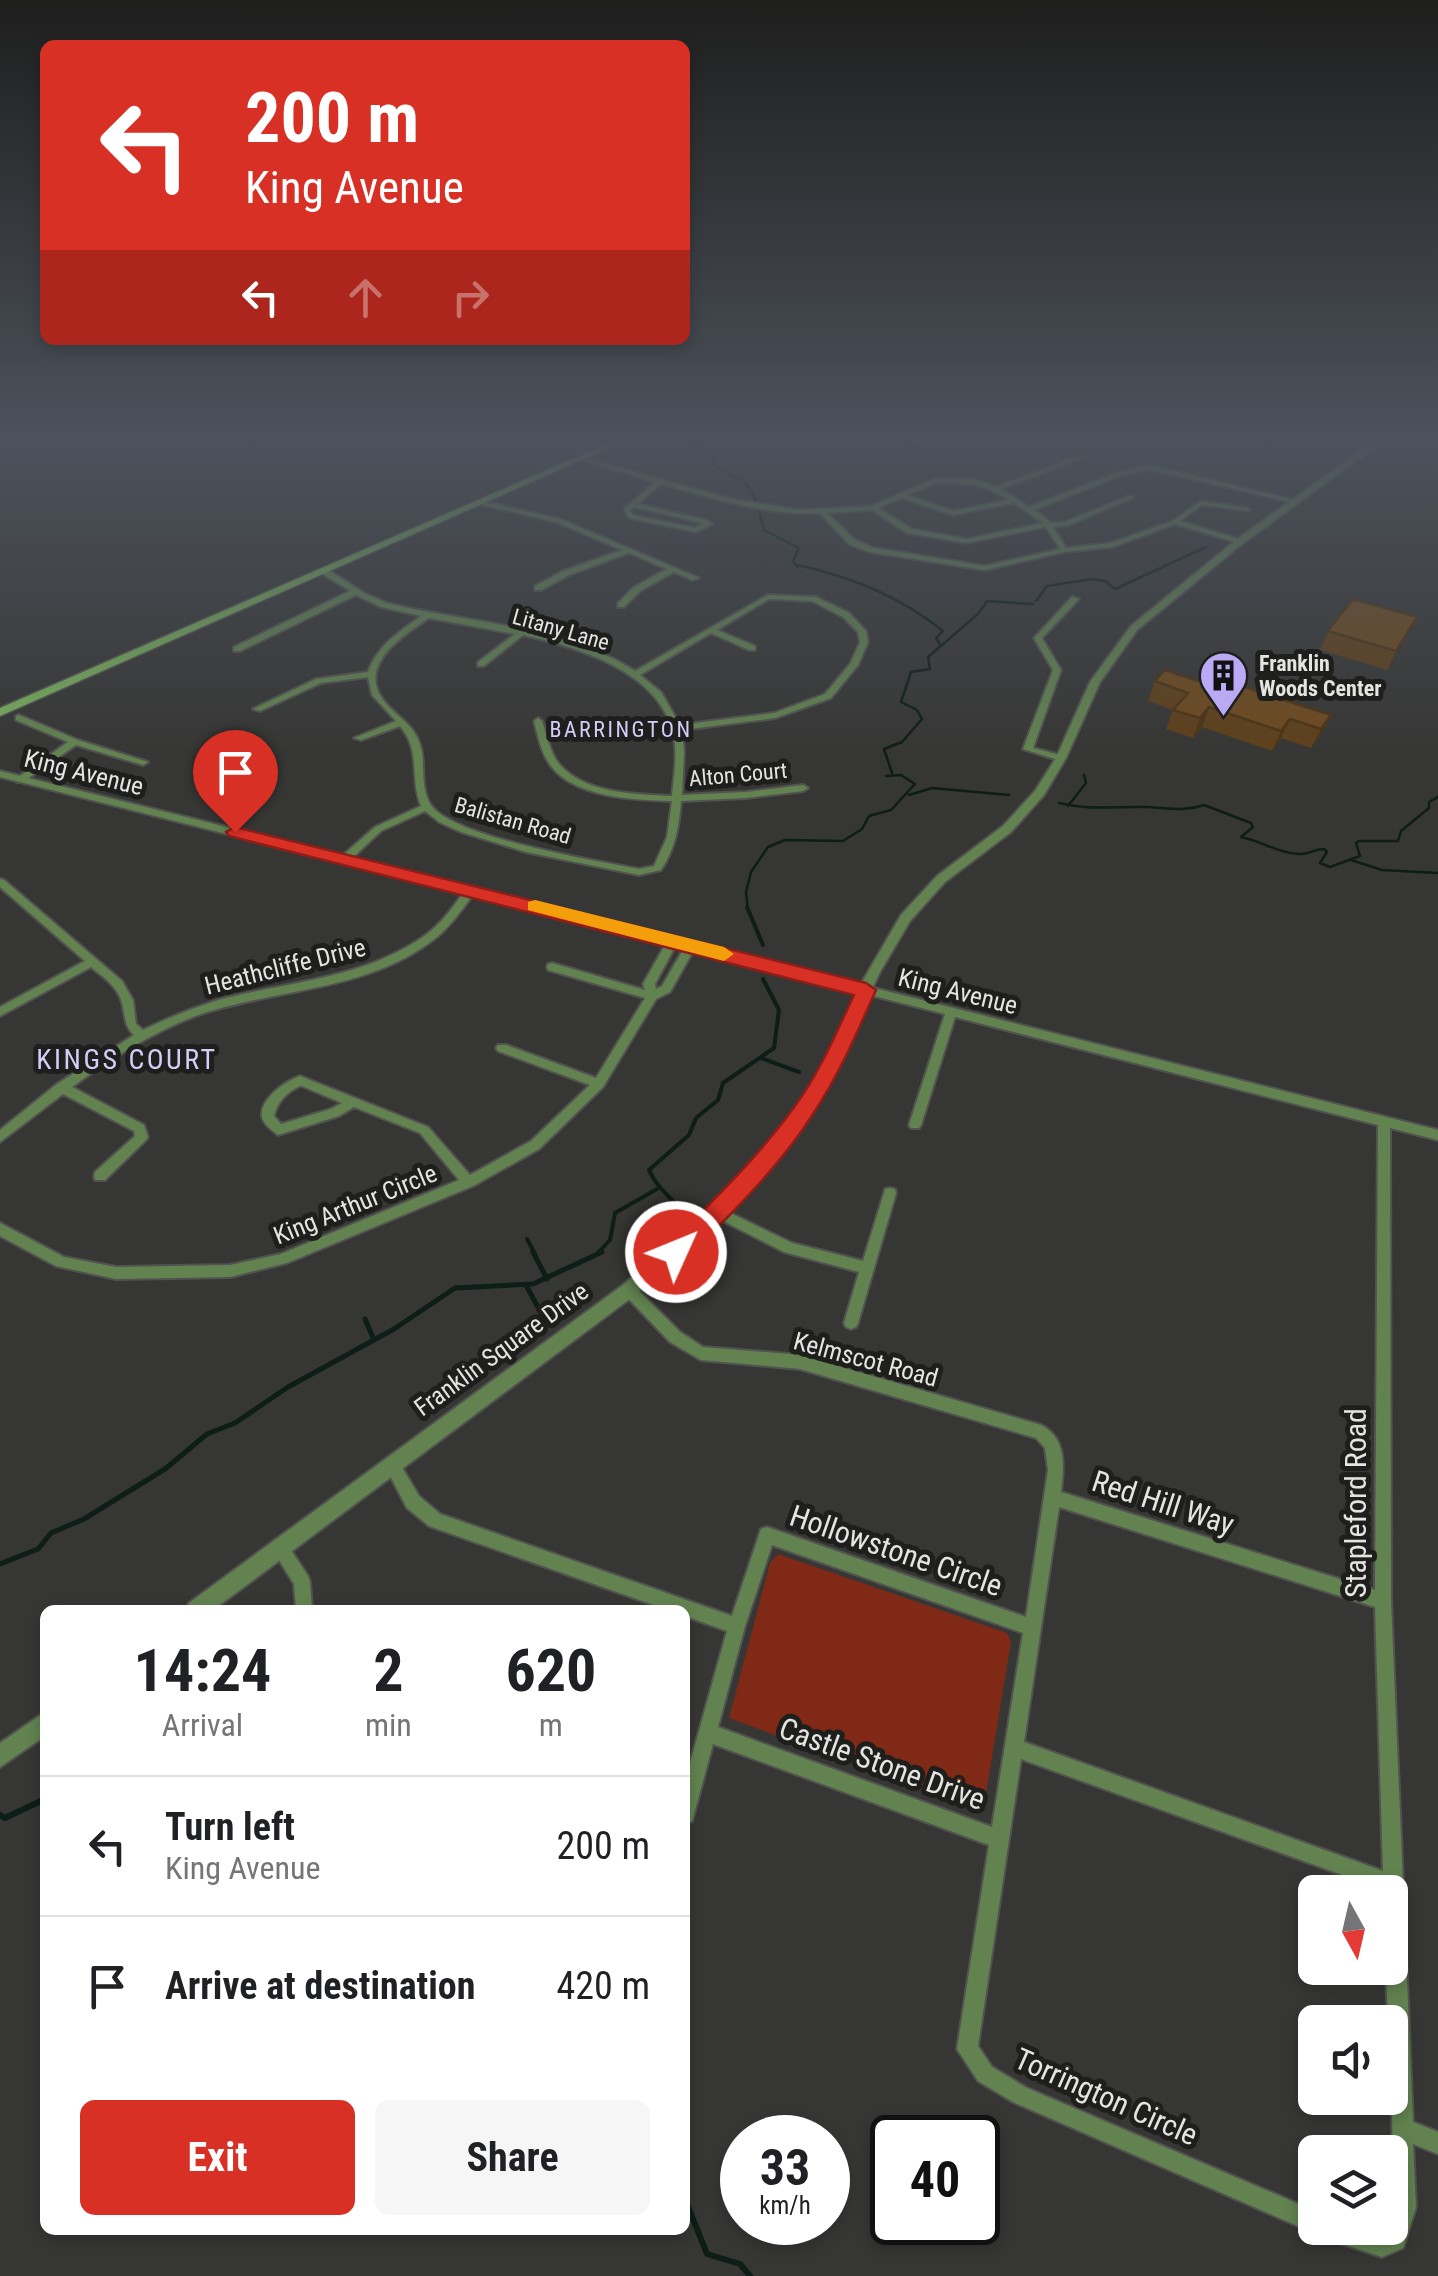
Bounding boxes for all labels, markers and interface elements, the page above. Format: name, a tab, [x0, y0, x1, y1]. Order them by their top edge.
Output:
text: 200 m	[245, 77, 419, 159]
icon: left	[80, 80, 210, 210]
text: King Avenue	[245, 161, 464, 214]
icon: left	[233, 270, 288, 325]
icon: ahead	[338, 270, 393, 325]
icon: right	[443, 270, 498, 325]
street label: Litany Lane	[510, 604, 612, 655]
building icon: Franklin Woods Center	[1198, 650, 1250, 718]
place label: Franklin Woods Center	[1259, 651, 1381, 701]
district label: BARRINGTON	[549, 717, 693, 742]
pin	[193, 730, 278, 833]
street label: King Avenue	[21, 744, 146, 801]
icon: arrive	[208, 745, 263, 800]
street label: Alton Court	[688, 758, 788, 791]
street label: Balistan Road	[452, 792, 574, 849]
street label: Heathcliffe Drive	[202, 933, 368, 1000]
street label: King Avenue	[895, 963, 1020, 1020]
district label: KINGS COURT	[36, 1043, 218, 1076]
street label: King Arthur Circle	[269, 1159, 441, 1250]
position arrow	[624, 1200, 728, 1304]
street label: Franklin Square Drive	[409, 1277, 594, 1422]
street label: Kelmscot Road	[790, 1326, 941, 1393]
street label: Stapleford Road	[1338, 1408, 1373, 1598]
street label: Red Hill Way	[1088, 1463, 1238, 1542]
street label: Hollowstone Circle	[785, 1498, 1007, 1603]
text: 14:24	[134, 1635, 271, 1706]
text: 2	[373, 1635, 404, 1706]
text: 620	[505, 1635, 596, 1706]
text: Arrival	[162, 1706, 243, 1744]
text: min	[365, 1706, 412, 1744]
text: m	[539, 1706, 563, 1744]
street label: Castle Stone Drive	[775, 1710, 990, 1817]
text: Turn left	[165, 1805, 295, 1849]
icon: left	[80, 1819, 135, 1874]
text: 200 m	[556, 1824, 650, 1868]
text: King Avenue	[165, 1849, 321, 1887]
north arrow	[1298, 1875, 1408, 1985]
map controls	[1298, 1875, 1408, 2245]
icon: arrive	[80, 1959, 135, 2014]
text: Arrive at destination	[165, 1964, 475, 2008]
text: 420 m	[556, 1964, 650, 2008]
button: sound	[1298, 2005, 1408, 2115]
street label: Torrington Circle	[1009, 2041, 1203, 2152]
button: Exit	[80, 2100, 355, 2215]
button: Share	[375, 2100, 650, 2215]
speed limit sign: 40	[870, 2115, 1000, 2245]
button: layers	[1298, 2135, 1408, 2245]
text: 33	[760, 2139, 810, 2197]
text: km/h	[759, 2191, 811, 2220]

